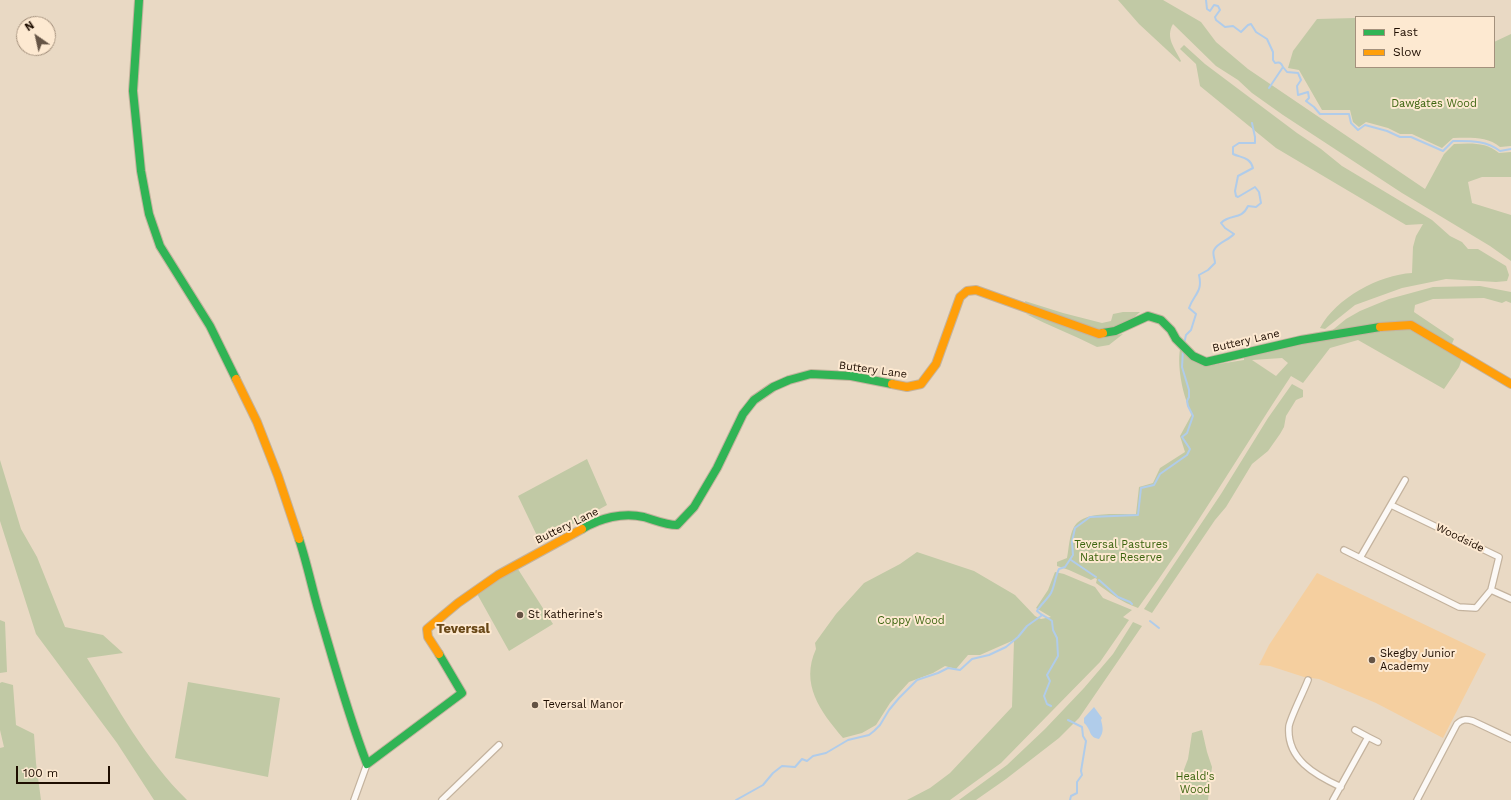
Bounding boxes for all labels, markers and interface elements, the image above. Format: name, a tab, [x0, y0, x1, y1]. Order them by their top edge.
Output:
north arrow	[16, 16, 56, 56]
legend	[1355, 16, 1495, 68]
text: N	[23, 19, 37, 34]
text: Fast	[1393, 25, 1418, 39]
text: Slow	[1393, 45, 1421, 59]
park label: Dawgates Wood	[1391, 97, 1477, 111]
street label: Buttery Lane	[1211, 327, 1281, 355]
street label: Buttery Lane	[838, 359, 908, 381]
street label: Buttery Lane	[533, 505, 601, 547]
street label: Woodside	[1434, 521, 1486, 555]
park label: Teversal Pastures Nature Reserve	[1074, 538, 1168, 564]
place label: St Katherine's	[528, 608, 603, 622]
marker: St Katherine's	[515, 610, 525, 620]
park label: Coppy Wood	[877, 614, 945, 628]
district label: Teversal	[436, 621, 490, 637]
place label: Skegby Junior Academy	[1380, 647, 1455, 673]
marker: Skegby Junior Academy	[1367, 655, 1377, 665]
place label: Teversal Manor	[543, 698, 624, 712]
marker: Teversal Manor	[530, 700, 540, 710]
scale bar	[18, 758, 112, 784]
text: 100 m	[23, 766, 58, 780]
park label: Heald's Wood	[1175, 770, 1215, 796]

